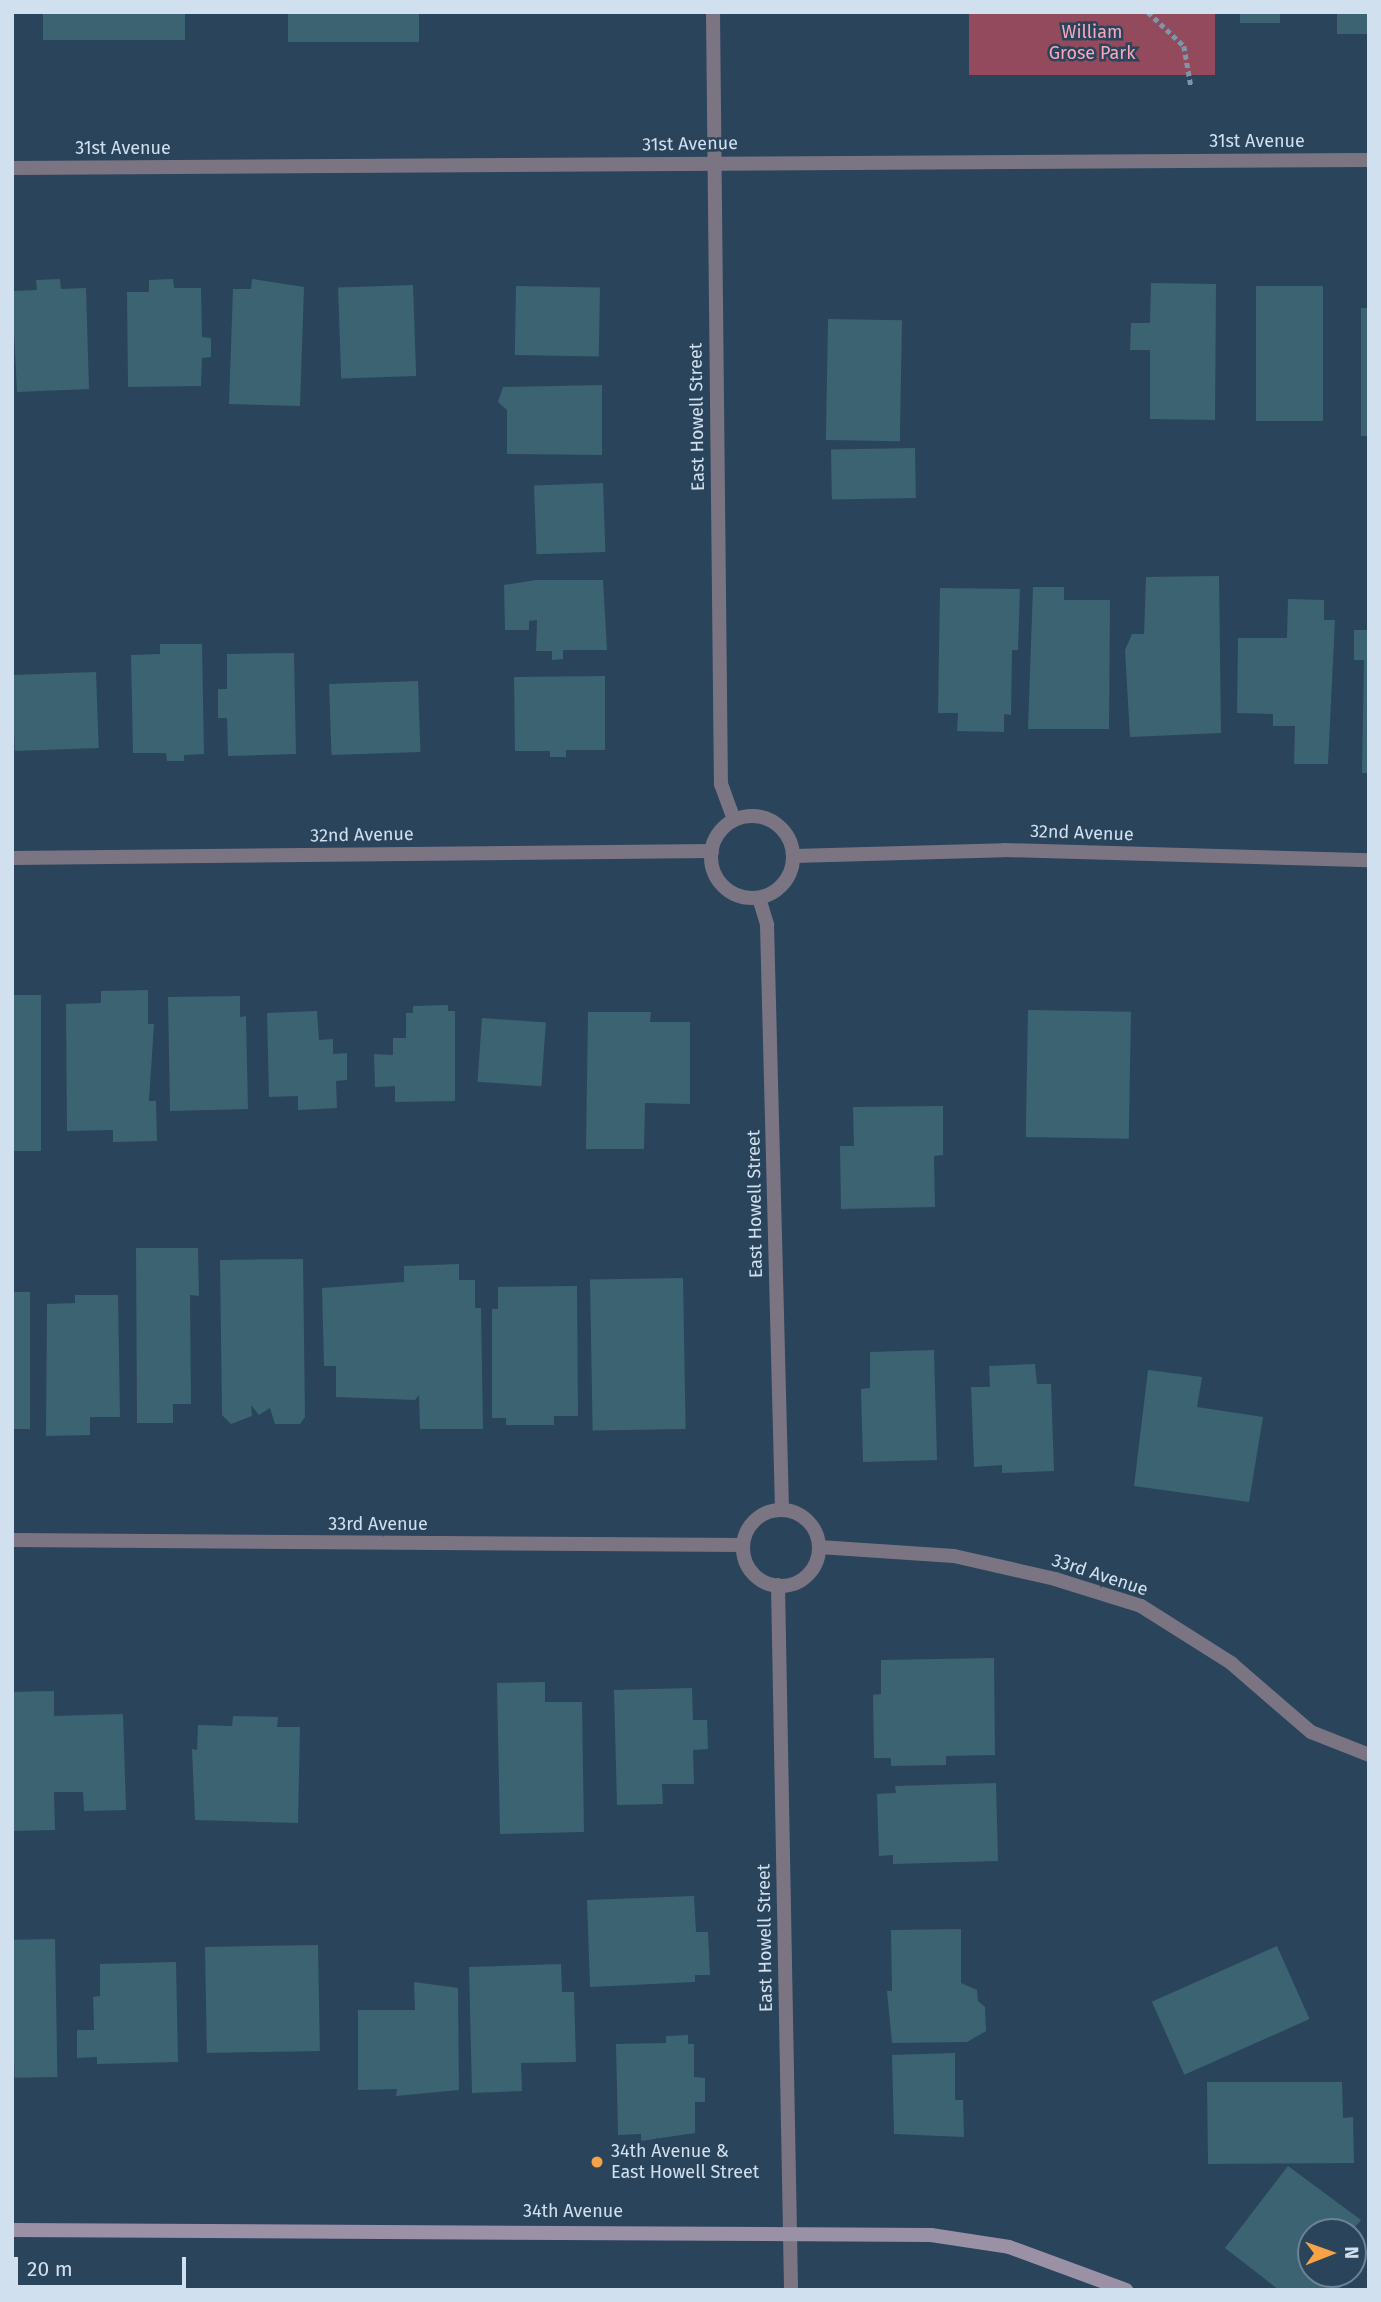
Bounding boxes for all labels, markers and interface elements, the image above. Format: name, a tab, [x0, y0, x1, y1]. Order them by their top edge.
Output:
park label: William Grose Park	[1049, 22, 1135, 64]
street label: 31st Avenue	[1209, 130, 1305, 152]
street label: 31st Avenue	[642, 132, 738, 156]
street label: 31st Avenue	[75, 137, 171, 159]
street label: East Howell Street	[685, 343, 709, 491]
street label: 32nd Avenue	[1030, 820, 1134, 846]
street label: 32nd Avenue	[310, 823, 414, 847]
street label: East Howell Street	[743, 1130, 767, 1278]
street label: 33rd Avenue	[328, 1513, 428, 1535]
street label: 33rd Avenue	[1049, 1549, 1151, 1601]
street label: East Howell Street	[753, 1864, 777, 2012]
place label: 34th Avenue & East Howell Street	[611, 2141, 759, 2184]
marker: 34th Avenue & East Howell Street	[589, 2154, 605, 2170]
street label: 34th Avenue	[523, 2200, 623, 2222]
north arrow	[1297, 2218, 1367, 2288]
scale bar	[18, 2242, 189, 2286]
text: N	[1340, 2246, 1363, 2259]
text: 20 m	[27, 2256, 73, 2282]

